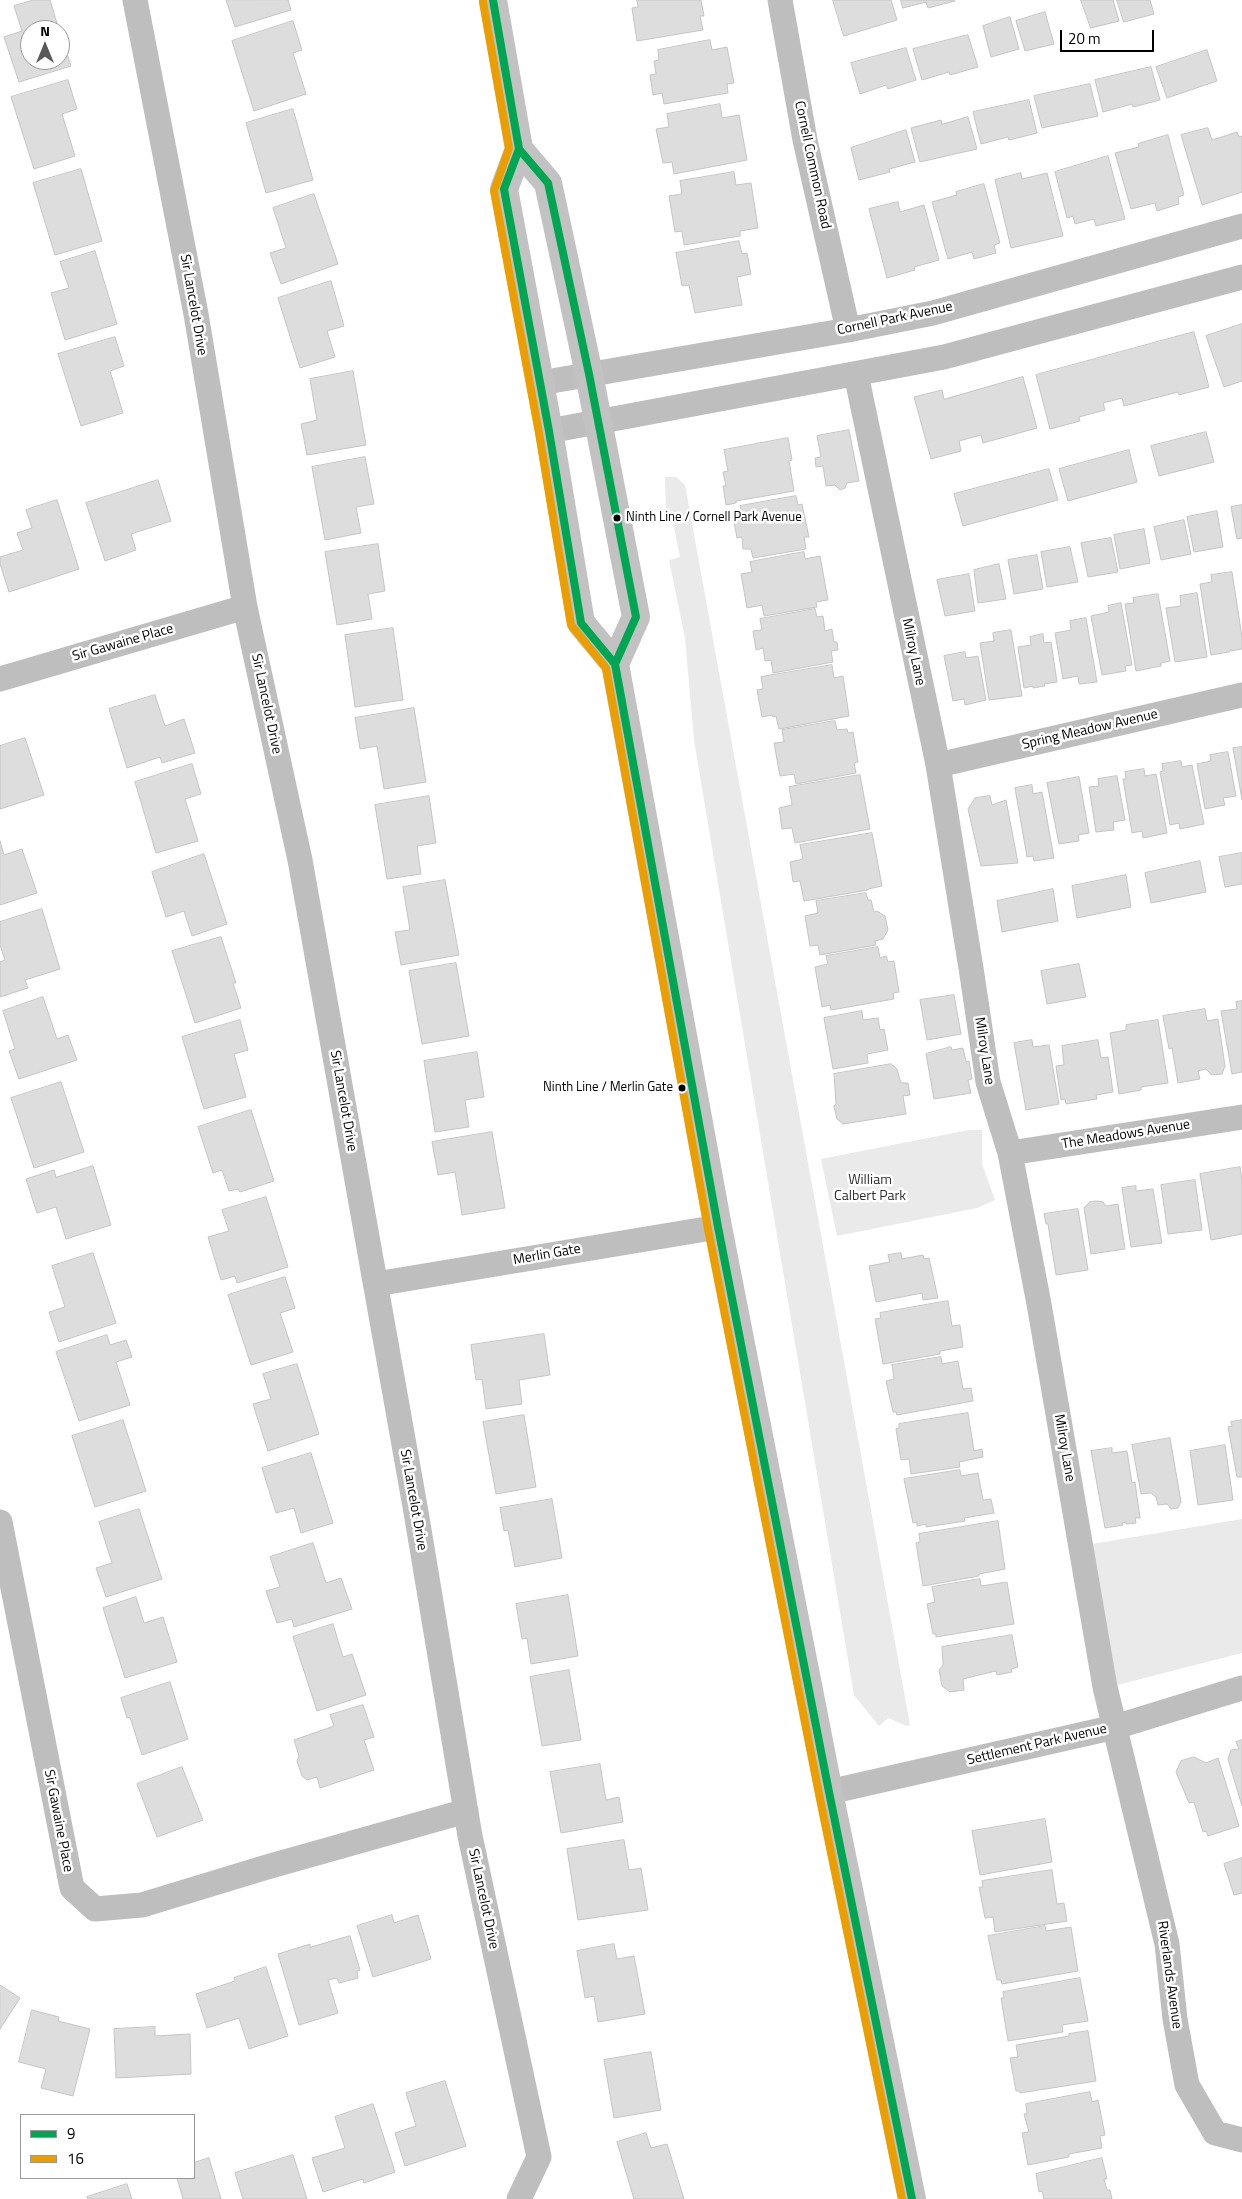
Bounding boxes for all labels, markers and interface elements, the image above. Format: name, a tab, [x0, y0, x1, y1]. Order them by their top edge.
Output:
north arrow	[20, 20, 70, 70]
text: N	[40, 20, 50, 41]
scale bar	[1062, 20, 1156, 52]
text: 20 m	[1068, 27, 1101, 50]
street label: Cornell Common Road	[790, 99, 834, 231]
street label: Sir Lancelot Drive	[176, 253, 210, 357]
street label: Cornell Park Avenue	[836, 299, 954, 339]
place label: Ninth Line / Cornell Park Avenue	[626, 510, 802, 526]
marker: Ninth Line / Cornell Park Avenue	[612, 513, 622, 523]
street label: Milroy Lane	[898, 617, 928, 687]
street label: Sir Gawaine Place	[71, 621, 175, 665]
street label: Sir Lancelot Drive	[247, 652, 285, 756]
street label: Spring Meadow Avenue	[1021, 706, 1159, 754]
street label: Milroy Lane	[970, 1016, 998, 1086]
street label: Sir Lancelot Drive	[326, 1049, 360, 1153]
place label: Ninth Line / Merlin Gate	[543, 1080, 673, 1096]
marker: Ninth Line / Merlin Gate	[677, 1083, 687, 1093]
street label: The Meadows Avenue	[1061, 1117, 1191, 1153]
park label: William Calbert Park	[834, 1173, 906, 1206]
street label: Merlin Gate	[512, 1241, 582, 1269]
street label: Milroy Lane	[1050, 1413, 1078, 1483]
street label: Sir Lancelot Drive	[396, 1448, 430, 1552]
street label: Settlement Park Avenue	[966, 1721, 1108, 1769]
street label: Sir Gawaine Place	[40, 1768, 76, 1874]
street label: Sir Lancelot Drive	[464, 1847, 502, 1951]
street label: Riverlands Avenue	[1153, 1920, 1185, 2030]
legend	[20, 2114, 195, 2179]
text: 9	[67, 2122, 75, 2145]
text: 16	[67, 2147, 84, 2170]

